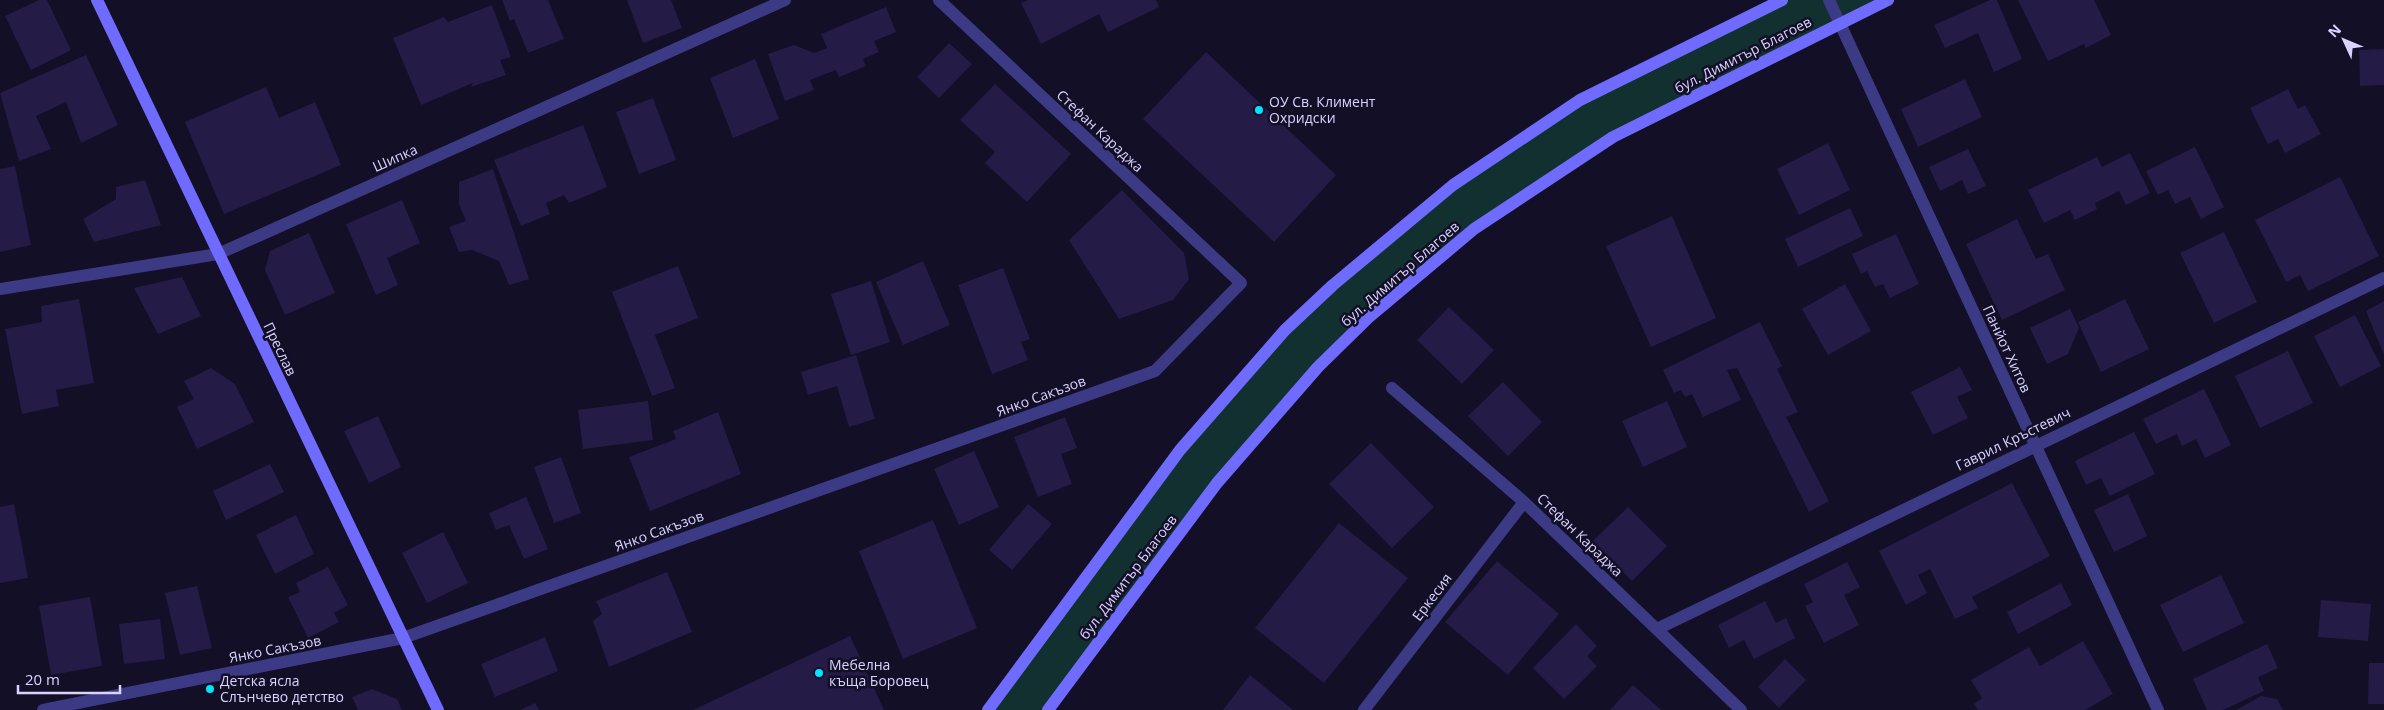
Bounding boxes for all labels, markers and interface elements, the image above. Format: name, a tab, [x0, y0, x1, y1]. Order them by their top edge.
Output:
street label: бул. Димитър Благоев	[1671, 12, 1815, 97]
north arrow	[2319, 15, 2369, 65]
text: N	[2323, 20, 2345, 41]
street label: Стефан Караджа	[1053, 85, 1148, 176]
place label: ОУ Св. Климент Охридски	[1269, 92, 1376, 127]
marker: ОУ Св. Климент Охридски	[1253, 104, 1265, 116]
street label: Шипка	[369, 139, 420, 176]
street label: бул. Димитър Благоев	[1336, 217, 1463, 330]
street label: Панйот Хитов	[1979, 302, 2036, 396]
street label: Преслав	[259, 319, 302, 379]
street label: Янко Сакъзов	[994, 371, 1088, 420]
street label: Гаврил Кръстевич	[1952, 402, 2073, 475]
street label: Стефан Караджа	[1533, 489, 1627, 580]
street label: Янко Сакъзов	[612, 506, 706, 555]
street label: бул. Димитър Благоев	[1074, 511, 1181, 643]
street label: Еркесия	[1408, 569, 1456, 624]
street label: Янко Сакъзов	[227, 630, 323, 667]
place label: Мебелна къща Боровец	[829, 655, 929, 690]
scale bar	[18, 662, 120, 694]
marker: Мебелна къща Боровец	[813, 667, 825, 679]
text: 20 m	[25, 669, 60, 689]
place label: Детска ясла Слънчево детство	[220, 671, 344, 706]
marker: Детска ясла Слънчево детство	[204, 683, 216, 695]

